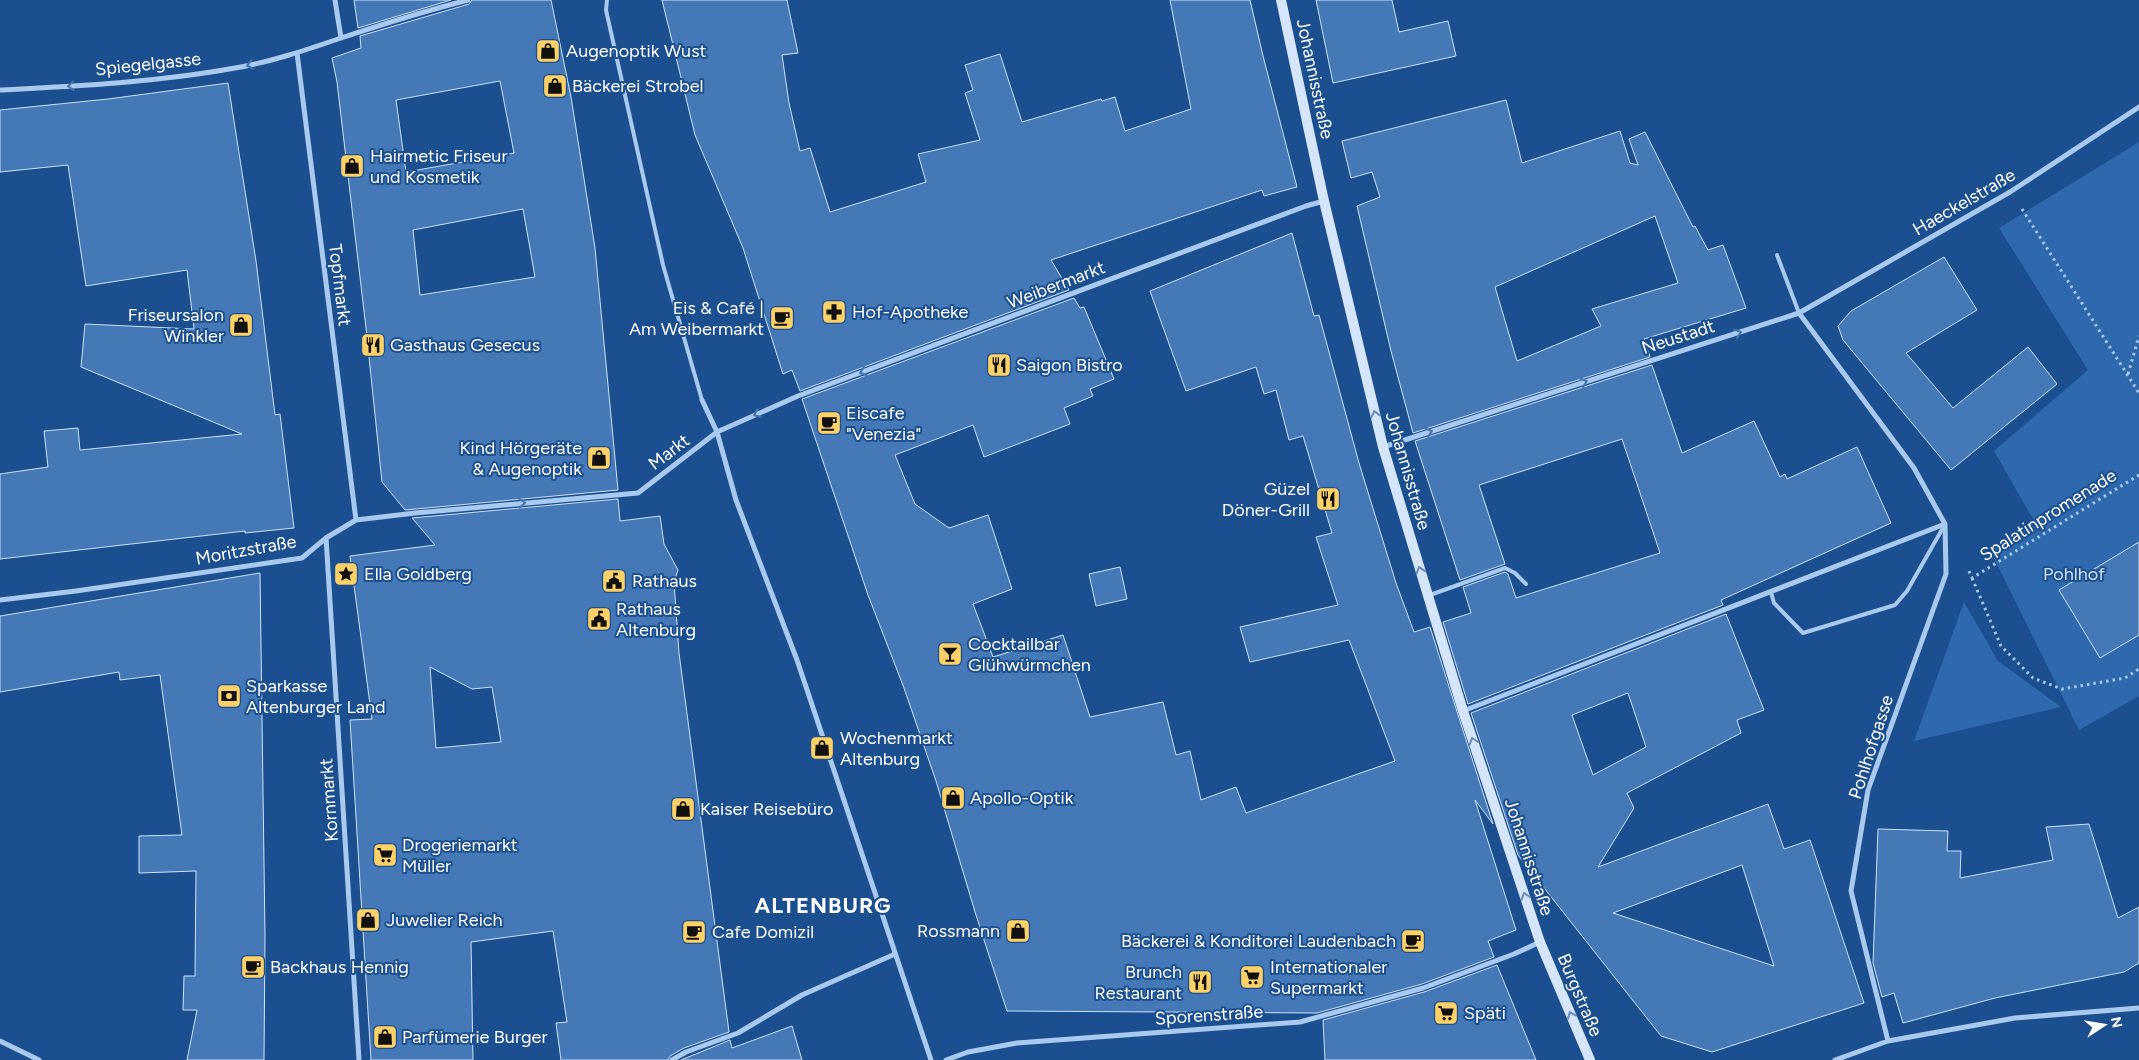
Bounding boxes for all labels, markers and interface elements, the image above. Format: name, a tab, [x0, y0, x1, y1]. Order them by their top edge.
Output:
street label: Johannisstraße	[1292, 17, 1338, 141]
shop icon: Augenoptik Wust	[535, 38, 561, 64]
place label: Augenoptik Wust	[566, 40, 707, 62]
street label: Spiegelgasse	[94, 47, 202, 81]
one-way arrow	[245, 59, 254, 70]
shop icon: Bäckerei Strobel	[542, 73, 568, 99]
place label: Bäckerei Strobel	[572, 75, 704, 97]
one-way arrow	[67, 80, 75, 91]
place label: Hairmetic Friseur und Kosmetik	[370, 145, 507, 188]
shop icon: Hairmetic Friseur und Kosmetik	[339, 153, 365, 179]
street label: Haeckelstraße	[1909, 164, 2019, 240]
street label: Topfmarkt	[324, 243, 356, 328]
street label: Weibermarkt	[1004, 256, 1108, 314]
place label: Eis & Café | Am Weibermarkt	[629, 297, 764, 340]
pharmacy icon: Hof-Apotheke	[821, 299, 847, 325]
place label: Hof-Apotheke	[852, 301, 969, 323]
place label: Friseursalon Winkler	[128, 304, 224, 347]
cafe icon: Eis & Café | Am Weibermarkt	[769, 305, 795, 331]
shop icon: Friseursalon Winkler	[228, 312, 254, 338]
street label: Neustadt	[1639, 315, 1717, 359]
one-way arrow	[1734, 328, 1742, 338]
restaurant icon: Gasthaus Gesecus	[360, 332, 386, 358]
place label: Gasthaus Gesecus	[390, 334, 540, 356]
restaurant icon: Saigon Bistro	[986, 352, 1012, 378]
place label: Saigon Bistro	[1016, 354, 1123, 376]
one-way arrow	[859, 366, 868, 376]
one-way arrow	[1579, 378, 1587, 388]
place label: Eiscafe "Venezia"	[846, 402, 921, 445]
one-way arrow	[753, 408, 762, 419]
one-way arrow	[1370, 409, 1381, 418]
street label: Johannisstraße	[1381, 409, 1435, 533]
cafe icon: Eiscafe "Venezia"	[816, 410, 842, 436]
one-way arrow	[1424, 428, 1433, 438]
street label: Markt	[644, 429, 694, 475]
place label: Kind Hörgeräte & Augenoptik	[460, 437, 582, 480]
shop icon: Kind Hörgeräte & Augenoptik	[586, 445, 612, 471]
street label: Spalatinpromenade	[1976, 464, 2121, 566]
place label: Güzel Döner-Grill	[1222, 478, 1310, 521]
restaurant icon: Güzel Döner-Grill	[1315, 486, 1341, 512]
one-way arrow	[518, 498, 526, 509]
street label: Moritzstraße	[194, 530, 298, 570]
place icon: Ella Goldberg	[333, 561, 359, 587]
place label: Ella Goldberg	[364, 563, 472, 585]
park label: Pohlhof	[2043, 563, 2105, 585]
one-way arrow	[1415, 566, 1425, 574]
public building icon: Rathaus	[601, 568, 627, 594]
place label: Rathaus	[632, 570, 697, 592]
place label: Rathaus Altenburg	[616, 598, 696, 641]
public building icon: Rathaus Altenburg	[586, 606, 612, 632]
place label: Cocktailbar Glühwürmchen	[968, 633, 1091, 676]
bar icon: Cocktailbar Glühwürmchen	[937, 641, 963, 667]
place label: Sparkasse Altenburger Land	[246, 675, 386, 718]
bank icon: Sparkasse Altenburger Land	[216, 683, 242, 709]
street label: Pohlhofgasse	[1844, 692, 1898, 802]
place label: Wochenmarkt Altenburg	[840, 727, 953, 770]
shop icon: Wochenmarkt Altenburg	[809, 735, 835, 761]
one-way arrow	[1469, 738, 1479, 746]
street label: Kornmarkt	[315, 757, 343, 842]
shop icon: Apollo-Optik	[940, 785, 966, 811]
place label: Apollo-Optik	[970, 787, 1074, 809]
shop icon: Kaiser Reisebüro	[670, 796, 696, 822]
street label: Johannisstraße	[1500, 796, 1558, 919]
place label: Kaiser Reisebüro	[700, 798, 834, 820]
place label: Drogeriemarkt Müller	[402, 834, 518, 877]
supermarket icon: Drogeriemarkt Müller	[372, 842, 398, 868]
district label: ALTENBURG	[755, 892, 891, 919]
one-way arrow	[1520, 892, 1530, 900]
shop icon: Juwelier Reich	[355, 907, 381, 933]
place label: Juwelier Reich	[386, 909, 503, 931]
shop icon: Rossmann	[1005, 918, 1031, 944]
cafe icon: Cafe Domizil	[681, 919, 707, 945]
place label: Rossmann	[917, 920, 1000, 942]
place label: Cafe Domizil	[712, 921, 814, 943]
cafe icon: Bäckerei & Konditorei Laudenbach	[1400, 928, 1426, 954]
place label: Bäckerei & Konditorei Laudenbach	[1121, 930, 1396, 952]
street label: Burgstraße	[1553, 950, 1607, 1040]
cafe icon: Backhaus Hennig	[240, 954, 266, 980]
place label: Backhaus Hennig	[270, 956, 409, 978]
place label: Internationaler Supermarkt	[1270, 956, 1387, 999]
place label: Brunch Restaurant	[1094, 961, 1182, 1004]
supermarket icon: Internationaler Supermarkt	[1239, 964, 1265, 990]
restaurant icon: Brunch Restaurant	[1187, 969, 1213, 995]
street label: Sporenstraße	[1154, 1000, 1264, 1030]
supermarket icon: Späti	[1433, 1000, 1459, 1026]
north arrow	[2079, 1000, 2129, 1050]
place label: Späti	[1464, 1002, 1506, 1024]
one-way arrow	[1567, 1011, 1578, 1020]
text: N	[2107, 1015, 2126, 1029]
shop icon: Parfümerie Burger	[372, 1024, 398, 1050]
place label: Parfümerie Burger	[402, 1026, 547, 1048]

